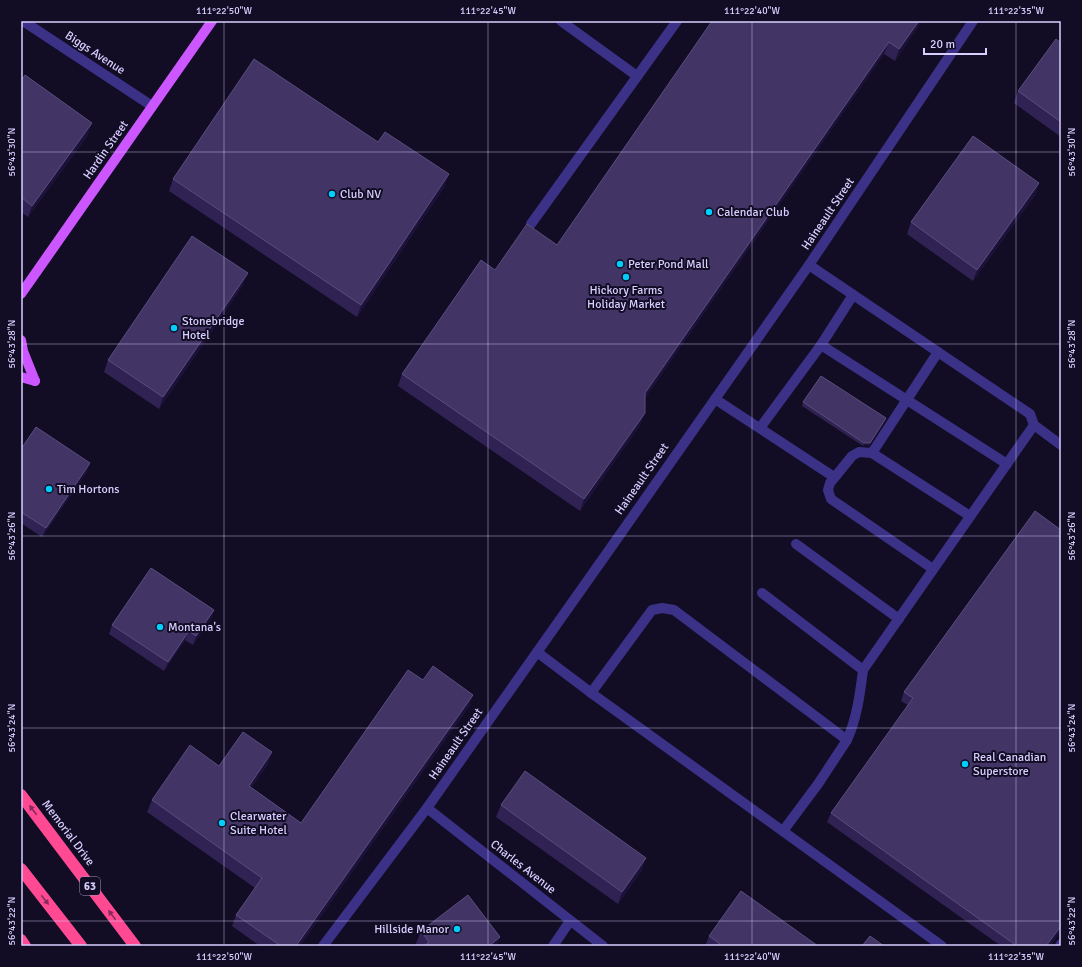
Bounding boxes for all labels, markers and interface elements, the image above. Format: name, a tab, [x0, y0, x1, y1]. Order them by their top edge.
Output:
text: 111°22'50"W	[196, 5, 252, 17]
text: 111°22'45"W	[460, 5, 516, 17]
text: 111°22'40"W	[724, 5, 780, 17]
text: 111°22'35"W	[988, 5, 1044, 17]
street label: Biggs Avenue	[62, 28, 128, 78]
scale bar	[924, 30, 986, 56]
text: 20 m	[930, 37, 955, 52]
street label: Hardin Street	[80, 118, 132, 182]
text: 56°43'30"N	[6, 128, 18, 176]
text: 56°43'30"N	[1066, 128, 1078, 176]
street label: Haineault Street	[798, 175, 858, 253]
place label: Club NV	[340, 187, 381, 202]
marker: Club NV	[327, 189, 337, 199]
place label: Calendar Club	[717, 205, 789, 220]
marker: Calendar Club	[704, 207, 714, 217]
place label: Peter Pond Mall	[628, 257, 709, 272]
marker: Peter Pond Mall	[615, 259, 625, 269]
marker: Hickory Farms Holiday Market	[621, 272, 631, 282]
place label: Hickory Farms Holiday Market	[587, 283, 665, 312]
place label: Stonebridge Hotel	[182, 314, 244, 343]
text: 56°43'28"N	[6, 320, 18, 368]
text: 56°43'28"N	[1066, 320, 1078, 368]
marker: Stonebridge Hotel	[169, 323, 179, 333]
street label: Haineault Street	[612, 440, 672, 518]
place label: Tim Hortons	[57, 482, 120, 497]
marker: Tim Hortons	[44, 484, 54, 494]
text: 56°43'26"N	[6, 512, 18, 560]
text: 56°43'26"N	[1066, 512, 1078, 560]
place label: Montana's	[168, 620, 221, 635]
marker: Montana's	[155, 622, 165, 632]
text: 56°43'24"N	[6, 704, 18, 752]
text: 56°43'24"N	[1066, 704, 1078, 752]
street label: Haineault Street	[426, 705, 486, 783]
place label: Real Canadian Superstore	[973, 750, 1046, 779]
marker: Real Canadian Superstore	[960, 759, 970, 769]
street label: Memorial Drive	[38, 797, 98, 869]
one-way arrow	[29, 805, 37, 816]
place label: Clearwater Suite Hotel	[230, 809, 287, 838]
marker: Clearwater Suite Hotel	[217, 818, 227, 828]
street label: Charles Avenue	[487, 837, 559, 897]
road number: 63	[80, 877, 100, 895]
one-way arrow	[41, 894, 49, 905]
text: 56°43'22"N	[6, 897, 18, 945]
text: 56°43'22"N	[1066, 897, 1078, 945]
one-way arrow	[107, 909, 116, 920]
place label: Hillside Manor	[374, 922, 450, 937]
marker: Hillside Manor	[452, 924, 462, 934]
text: 111°22'50"W	[196, 951, 252, 963]
text: 111°22'45"W	[460, 951, 516, 963]
text: 111°22'40"W	[724, 951, 780, 963]
text: 111°22'35"W	[988, 951, 1044, 963]

